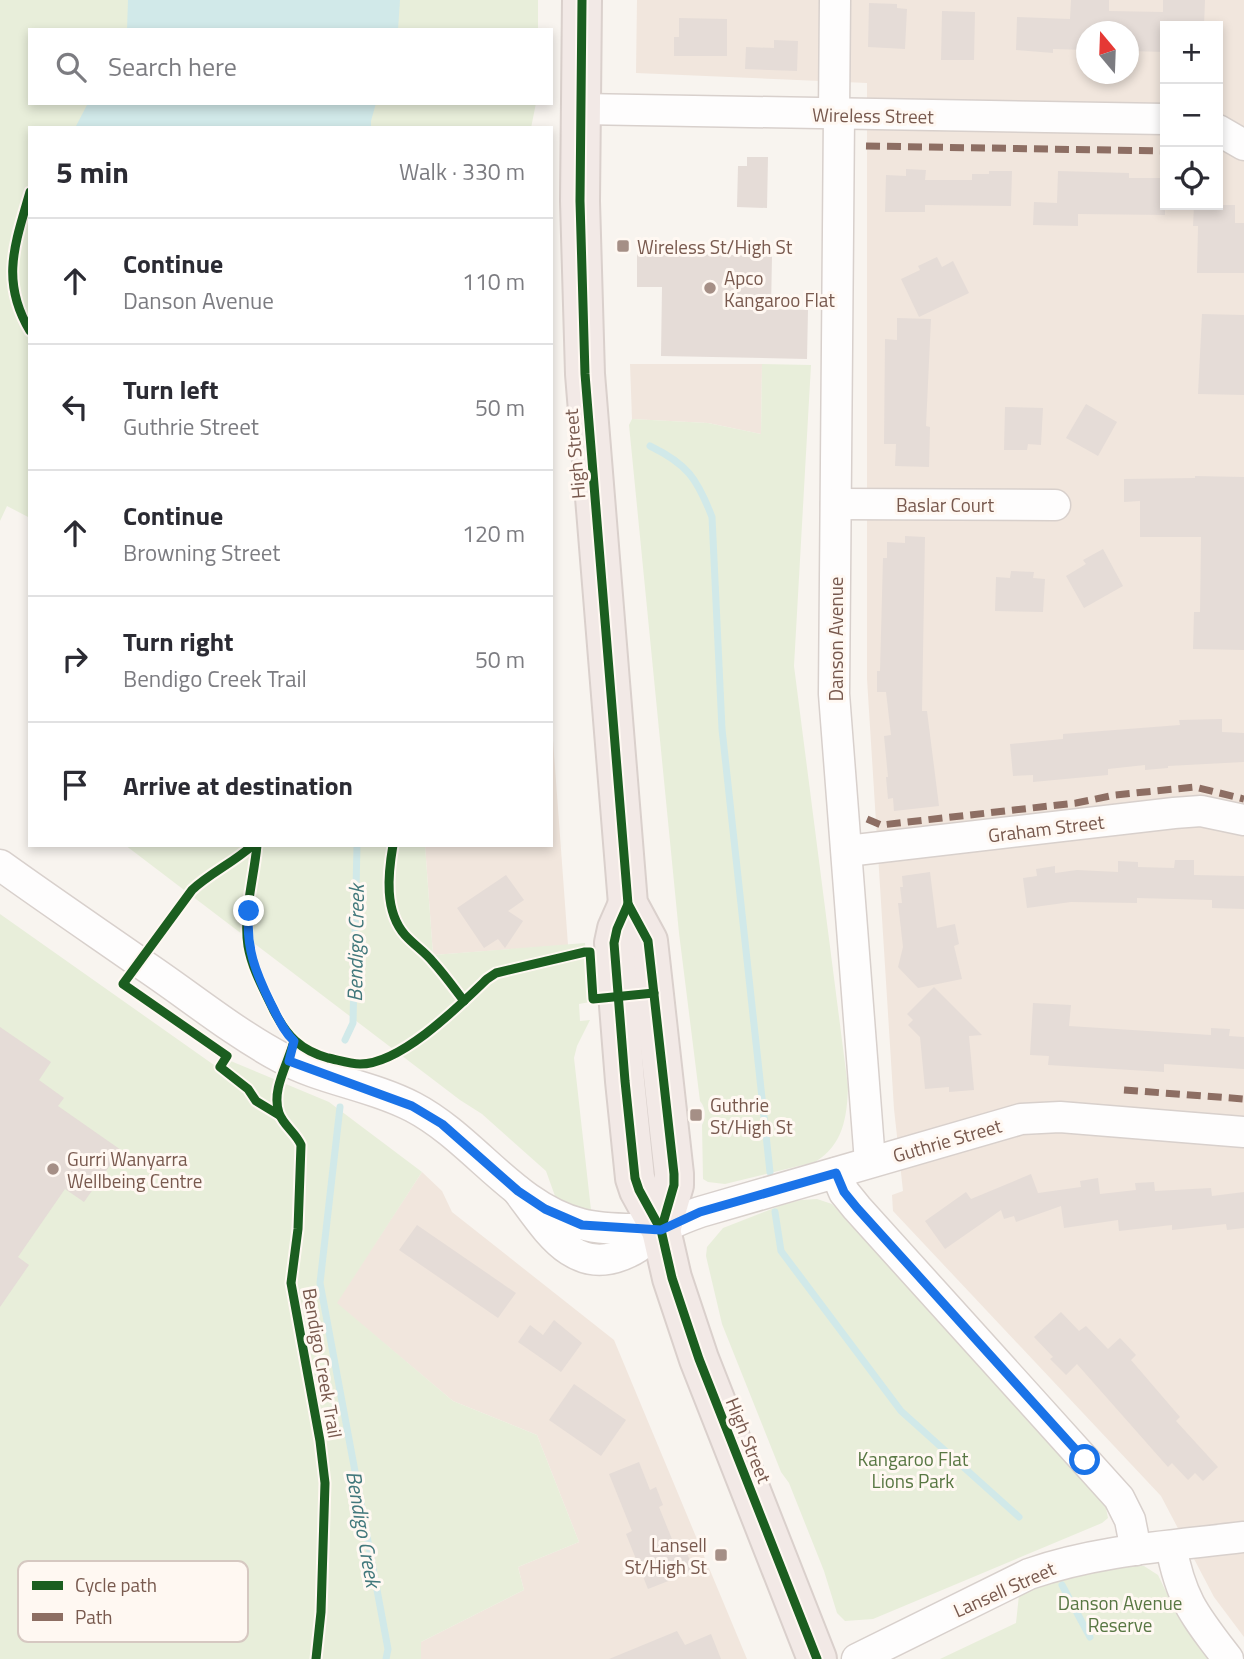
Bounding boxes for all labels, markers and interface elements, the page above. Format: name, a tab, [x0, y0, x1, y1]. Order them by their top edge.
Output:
north arrow	[1076, 21, 1139, 84]
map controls	[1160, 21, 1223, 210]
button: +	[1160, 21, 1223, 84]
search box	[28, 28, 553, 105]
text: Search here	[108, 47, 237, 86]
icon: search	[52, 48, 90, 86]
button: −	[1160, 84, 1223, 147]
street label: Wireless Street	[812, 99, 934, 131]
button: locate	[1160, 147, 1223, 210]
text: 5 min	[56, 149, 129, 195]
text: Walk · 330 m	[399, 154, 525, 189]
place label: Wireless St/High St	[637, 232, 793, 261]
marker: Wireless St/High St	[615, 238, 631, 254]
text: Continue	[123, 244, 223, 283]
icon: ahead	[56, 262, 94, 300]
place label: Apco Kangaroo Flat	[724, 263, 835, 314]
text: 110 m	[462, 264, 525, 299]
marker: Apco Kangaroo Flat	[702, 280, 718, 296]
text: Danson Avenue	[123, 283, 274, 318]
text: Turn left	[123, 370, 218, 409]
icon: left	[56, 388, 94, 426]
text: 50 m	[475, 390, 525, 425]
street label: High Street	[556, 408, 592, 500]
text: Guthrie Street	[123, 409, 259, 444]
street label: Baslar Court	[896, 490, 994, 519]
text: Continue	[123, 496, 223, 535]
icon: ahead	[56, 514, 94, 552]
text: 120 m	[462, 516, 525, 551]
text: Browning Street	[123, 535, 280, 570]
street label: Danson Avenue	[821, 577, 850, 701]
text: Turn right	[123, 622, 234, 661]
icon: right	[56, 640, 94, 678]
text: 50 m	[475, 642, 525, 677]
text: Bendigo Creek Trail	[123, 661, 307, 696]
icon: arrive	[56, 766, 94, 804]
text: Arrive at destination	[123, 766, 353, 805]
street label: Graham Street	[986, 806, 1106, 849]
water label: Bendigo Creek	[338, 881, 372, 1002]
route end	[233, 895, 264, 926]
place label: Guthrie St/High St	[710, 1090, 793, 1141]
marker: Guthrie St/High St	[688, 1107, 704, 1123]
street label: Guthrie Street	[889, 1111, 1005, 1169]
place label: Gurri Wanyarra Wellbeing Centre	[67, 1144, 202, 1195]
marker: Gurri Wanyarra Wellbeing Centre	[45, 1161, 61, 1177]
street label: Bendigo Creek Trail	[296, 1286, 350, 1440]
street label: High Street	[719, 1393, 779, 1488]
park label: Kangaroo Flat Lions Park	[857, 1444, 969, 1495]
route start	[1069, 1444, 1100, 1475]
water label: Bendigo Creek	[338, 1468, 390, 1592]
place label: Lansell St/High St	[624, 1530, 707, 1581]
marker: Lansell St/High St	[713, 1547, 729, 1563]
street label: Lansell Street	[948, 1553, 1060, 1624]
legend	[18, 1561, 248, 1642]
text: Cycle path	[75, 1570, 157, 1599]
park label: Danson Avenue Reserve	[1058, 1588, 1182, 1639]
text: Path	[75, 1602, 113, 1631]

